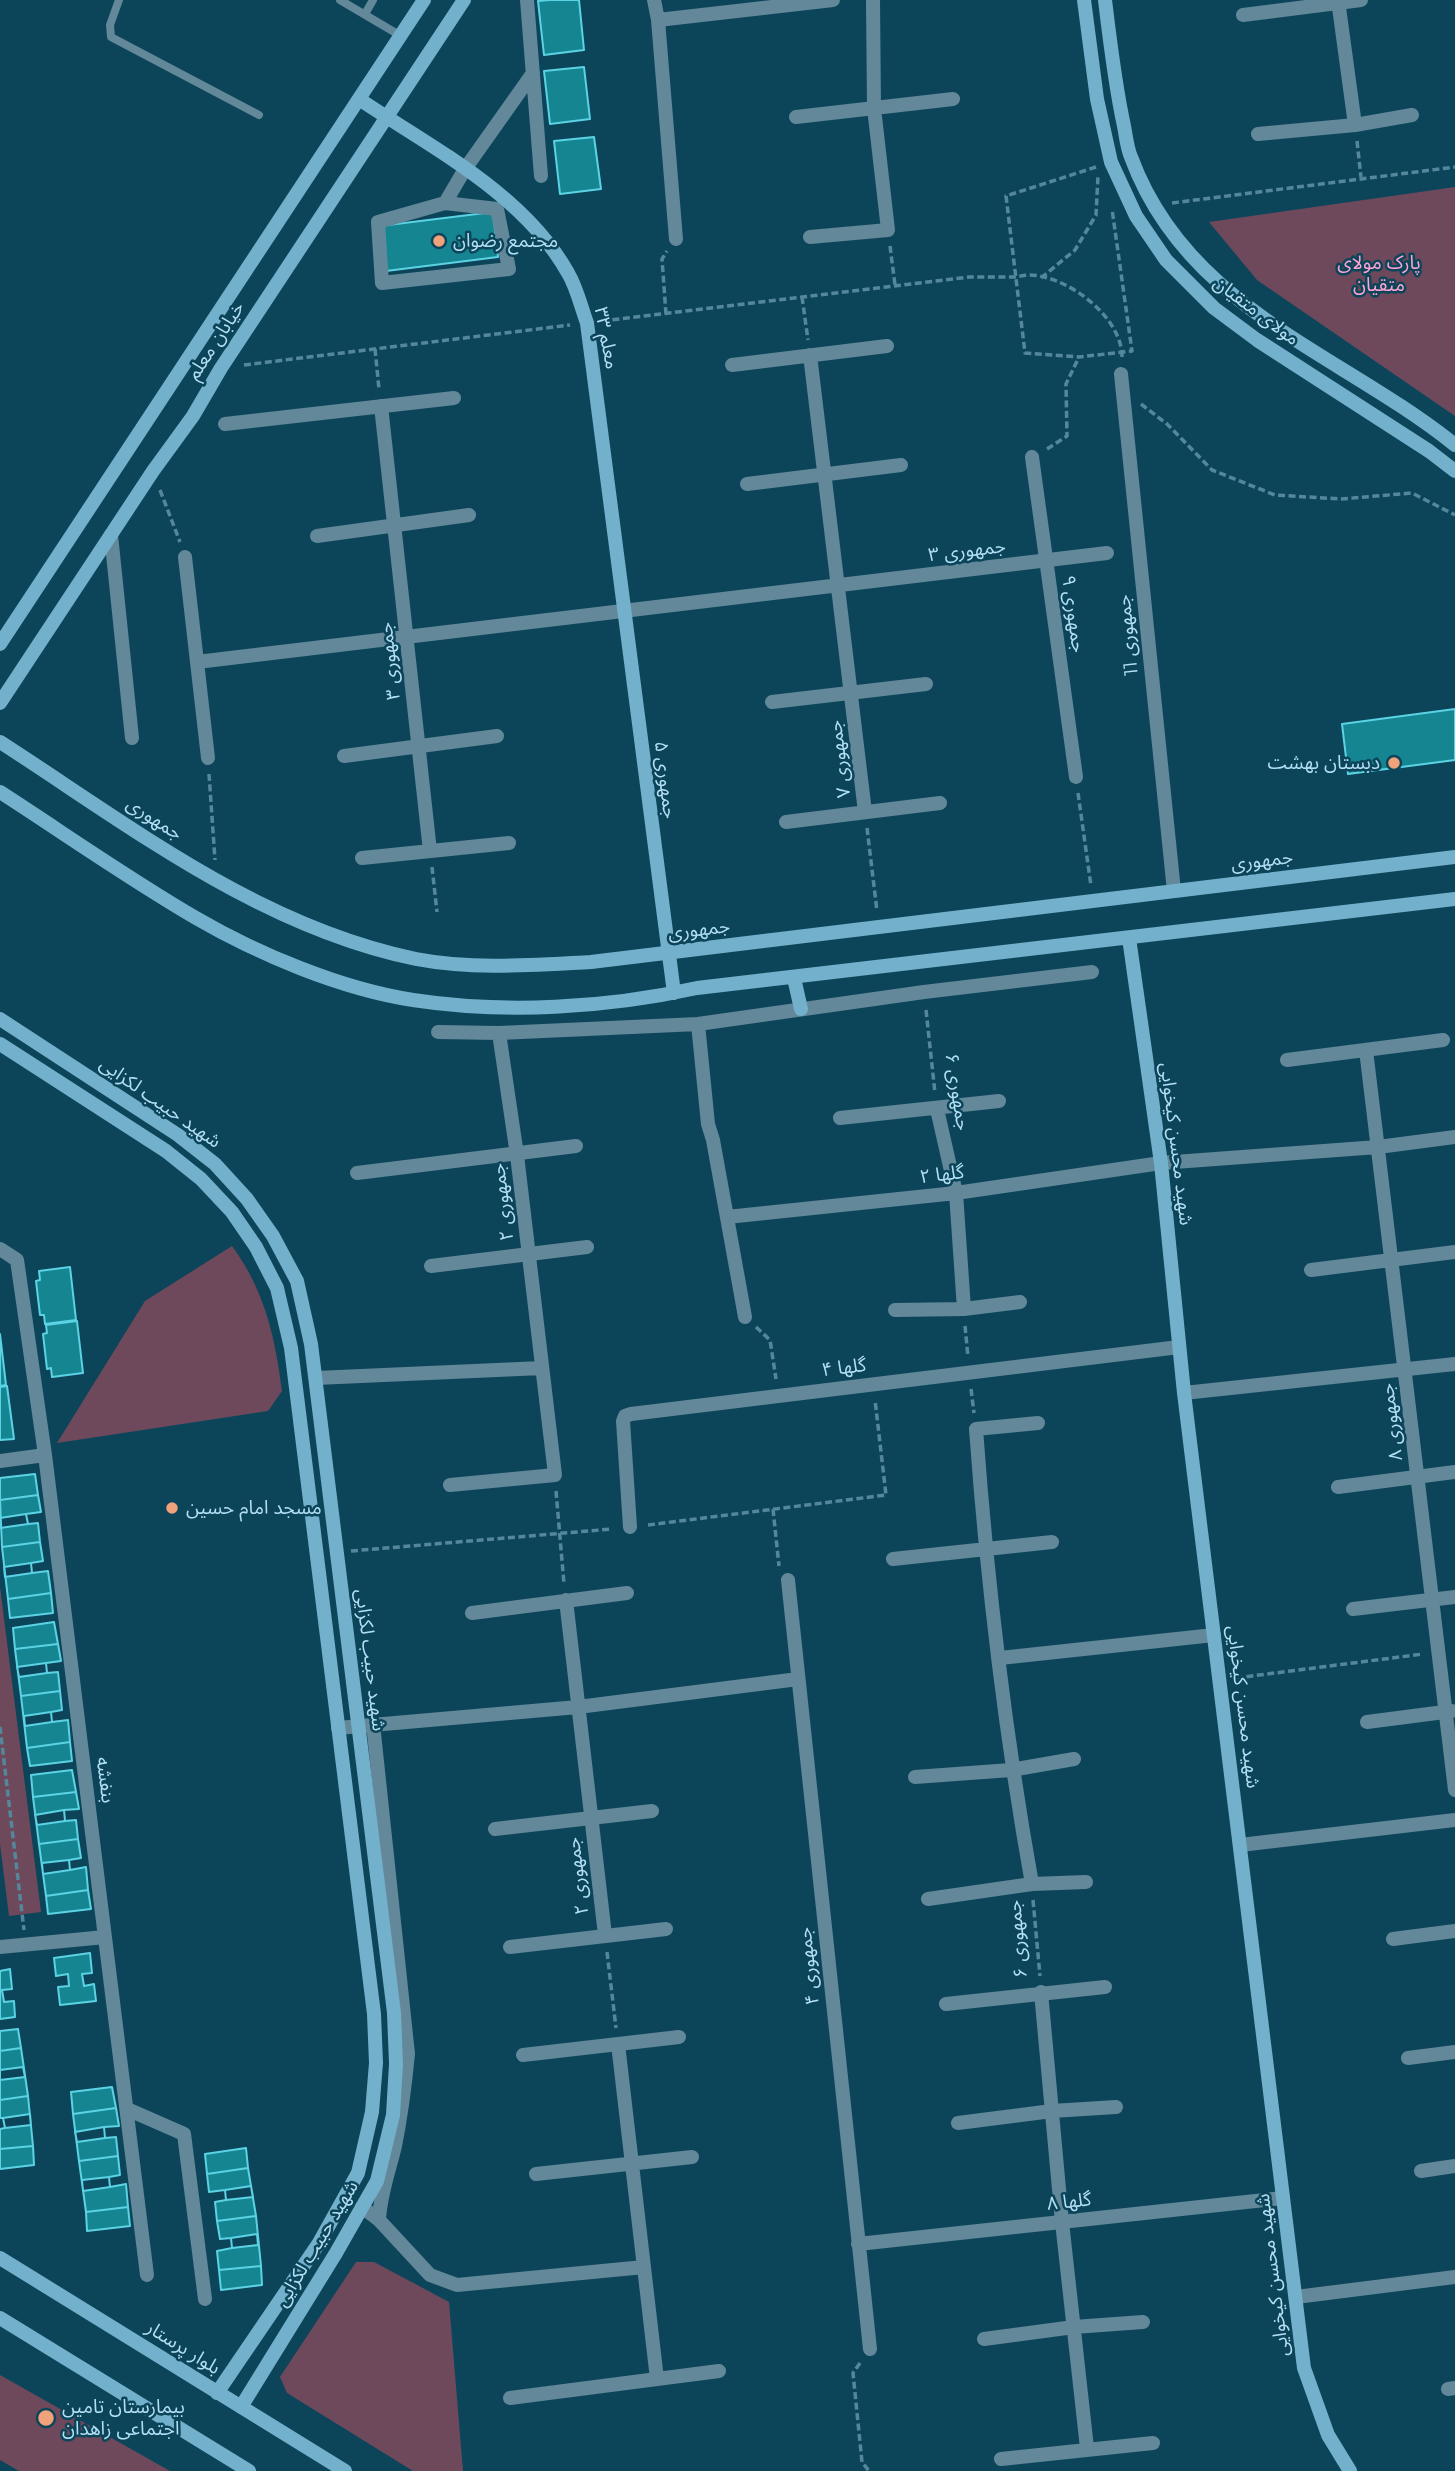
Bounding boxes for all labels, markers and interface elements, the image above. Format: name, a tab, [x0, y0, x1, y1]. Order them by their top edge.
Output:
place label: مجتمع رضوان	[453, 230, 558, 252]
marker: مجتمع رضوان	[431, 233, 447, 249]
park label: پارک مولای متقیان	[1337, 252, 1421, 296]
street label: مولای متقیان	[1209, 271, 1303, 351]
street label: خیابان معلم	[182, 298, 250, 384]
street label: معلم ۳۳	[589, 305, 623, 371]
street label: جمهوری ۳	[927, 535, 1007, 567]
street label: جمهوری ۹	[1056, 574, 1090, 654]
street label: جمهوری 11	[1112, 594, 1144, 676]
street label: جمهوری ۳	[375, 621, 405, 701]
street label: جمهوری ۷	[824, 719, 856, 799]
street label: جمهوری ۵	[649, 740, 681, 820]
place label: دبستان بهشت	[1267, 752, 1380, 774]
marker: دبستان بهشت	[1386, 755, 1402, 771]
street label: جمهوری	[122, 793, 186, 845]
street label: جمهوری	[1230, 846, 1294, 876]
street label: جمهوری	[667, 915, 731, 945]
street label: جمهوری ۶	[940, 1052, 974, 1132]
street label: شهید حبیب لکزایی	[95, 1053, 225, 1153]
street label: شهید محسن کیخوایی	[1155, 1061, 1197, 1227]
street label: گلها ۲	[919, 1161, 965, 1189]
street label: جمهوری ۲	[487, 1162, 519, 1242]
street label: گلها ۴	[821, 1354, 867, 1382]
street label: جمهوری ۸	[1376, 1382, 1408, 1462]
place label: مسجد امام حسین	[186, 1497, 322, 1519]
marker: مسجد امام حسین	[164, 1500, 180, 1516]
street label: شهید حبیب لکزایی	[350, 1588, 390, 1732]
street label: شهید محسن کیخوایی	[1222, 1624, 1264, 1790]
street label: بنفشه	[91, 1756, 119, 1804]
street label: جمهوری ۲	[562, 1836, 594, 1916]
street label: جمهوری ۶	[1003, 1899, 1033, 1979]
street label: جمهوری ۴	[794, 1926, 824, 2006]
street label: شهید حبیب لکزایی	[270, 2177, 364, 2311]
street label: گلها ۸	[1046, 2188, 1092, 2216]
street label: شهید محسن کیخوایی	[1252, 2192, 1294, 2358]
street label: بلوار پرستار	[142, 2316, 224, 2380]
place label: بیمارستان تامین اجتماعی زاهدان	[62, 2396, 185, 2440]
marker: بیمارستان تامین اجتماعی زاهدان	[36, 2408, 56, 2428]

